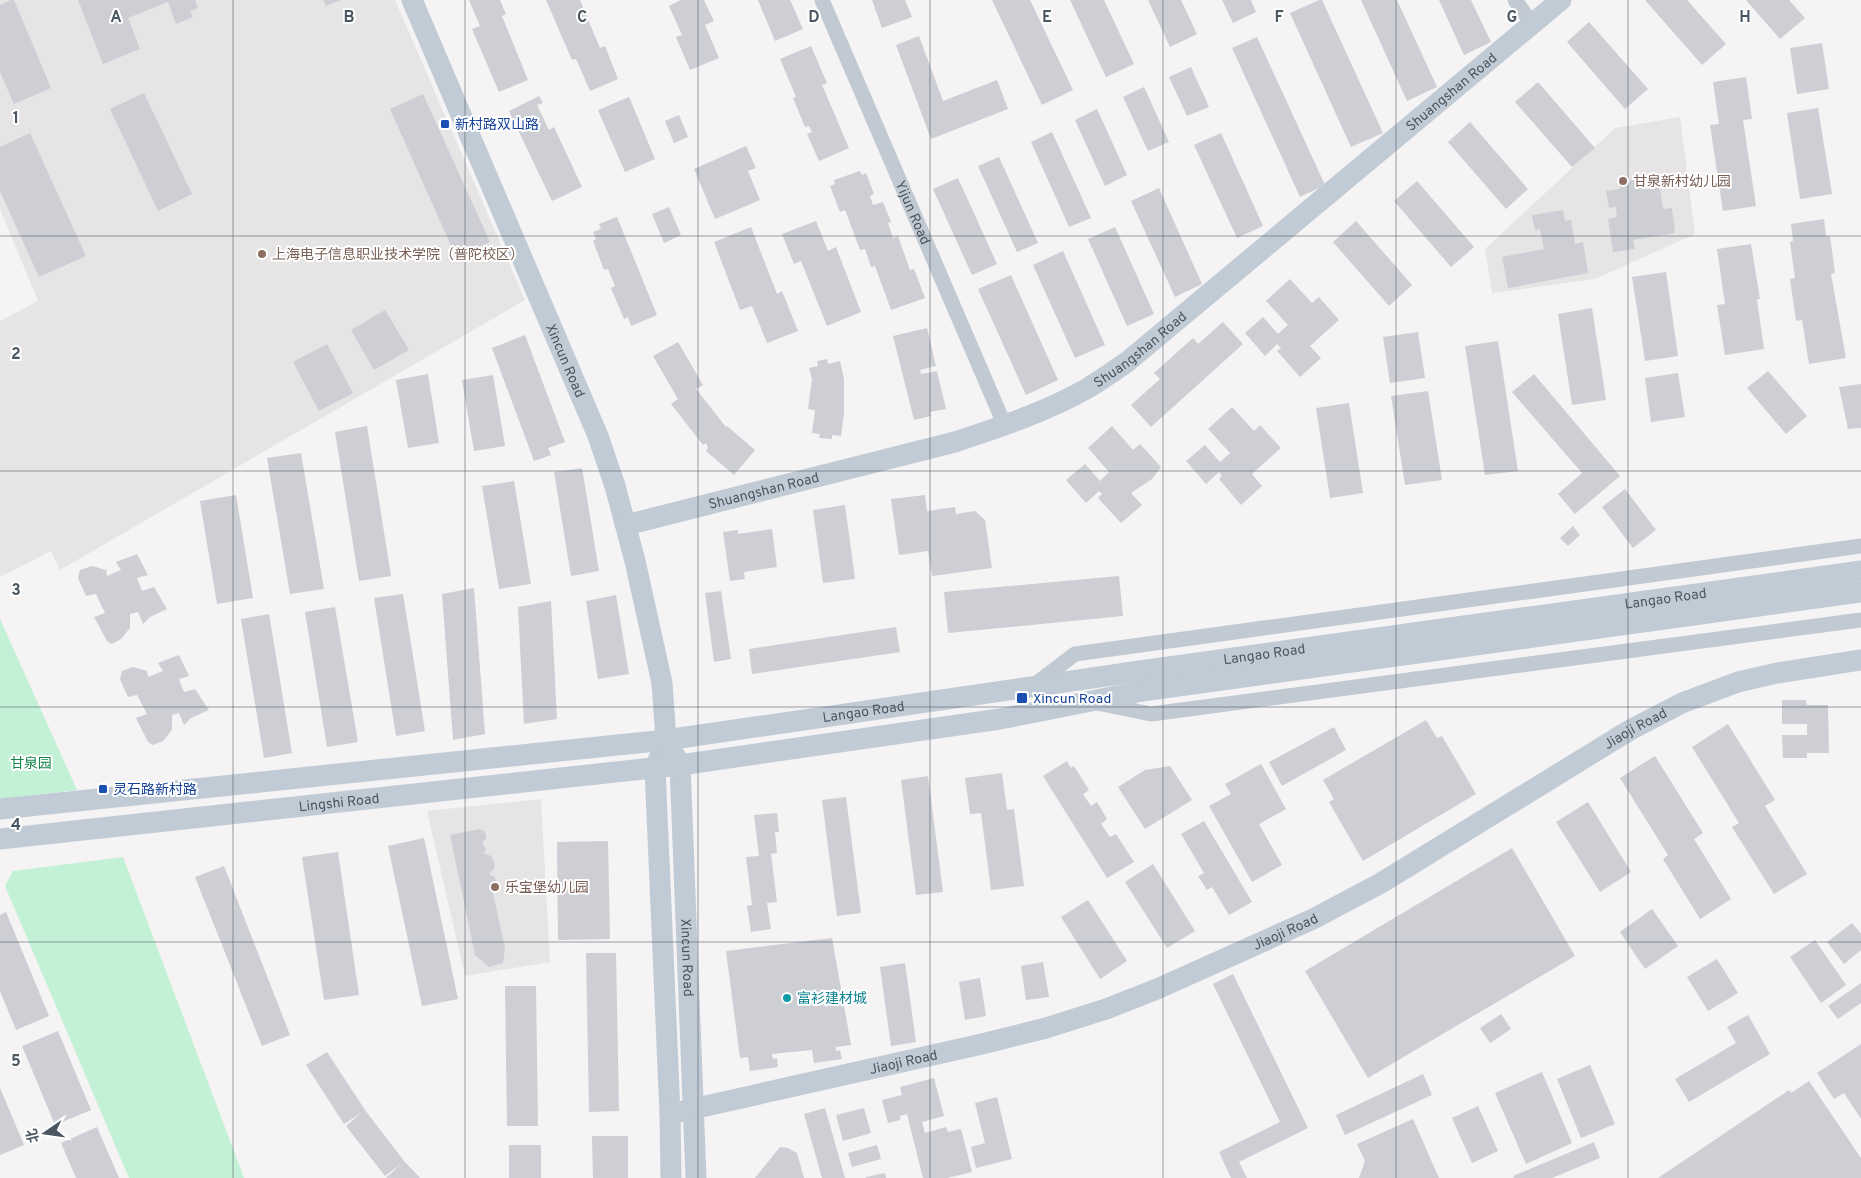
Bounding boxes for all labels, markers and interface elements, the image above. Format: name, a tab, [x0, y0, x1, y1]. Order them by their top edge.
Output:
text: A	[110, 8, 122, 28]
text: B	[343, 8, 355, 28]
text: C	[577, 8, 587, 28]
text: D	[808, 8, 820, 28]
text: E	[1042, 8, 1052, 28]
text: F	[1274, 8, 1284, 28]
text: G	[1507, 8, 1517, 28]
text: H	[1739, 8, 1751, 28]
street label: Shuangshan Road	[1403, 50, 1501, 136]
text: 1	[13, 109, 19, 129]
place label: 新村路双山路	[455, 116, 539, 134]
marker: 新村路双山路	[439, 118, 451, 130]
place label: 甘泉新村幼儿园	[1633, 173, 1731, 191]
marker: 甘泉新村幼儿园	[1617, 175, 1629, 187]
street label: Yijun Road	[891, 178, 933, 247]
place label: 上海电子信息职业技术学院（普陀校区）	[272, 246, 524, 264]
marker: 上海电子信息职业技术学院（普陀校区）	[256, 248, 268, 260]
street label: Shuangshan Road	[1091, 309, 1191, 392]
street label: Xincun Road	[541, 322, 588, 401]
text: 2	[11, 345, 21, 365]
street label: Shuangshan Road	[707, 470, 821, 514]
text: 3	[11, 581, 21, 601]
street label: Langao Road	[1624, 586, 1708, 614]
street label: Langao Road	[1222, 641, 1307, 669]
marker: Xincun Road	[1015, 691, 1029, 705]
place label: Xincun Road	[1033, 691, 1111, 708]
street label: Langao Road	[821, 698, 906, 727]
street label: Jiaoji Road	[1601, 705, 1670, 754]
park label: 甘泉园	[10, 755, 52, 773]
place label: 灵石路新村路	[113, 781, 197, 799]
marker: 灵石路新村路	[97, 783, 109, 795]
street label: Lingshi Road	[298, 791, 380, 816]
text: 4	[11, 816, 21, 836]
place label: 乐宝堡幼儿园	[505, 880, 589, 897]
marker: 乐宝堡幼儿园	[489, 881, 501, 893]
street label: Jiaoji Road	[1251, 911, 1321, 955]
street label: Xincun Road	[676, 918, 696, 997]
place label: 富衫建材城	[797, 990, 867, 1008]
marker: 富衫建材城	[781, 992, 793, 1004]
street label: Jiaoji Road	[868, 1047, 939, 1079]
text: 5	[11, 1052, 21, 1072]
north arrow	[20, 1108, 70, 1158]
text: 北	[24, 1127, 44, 1144]

